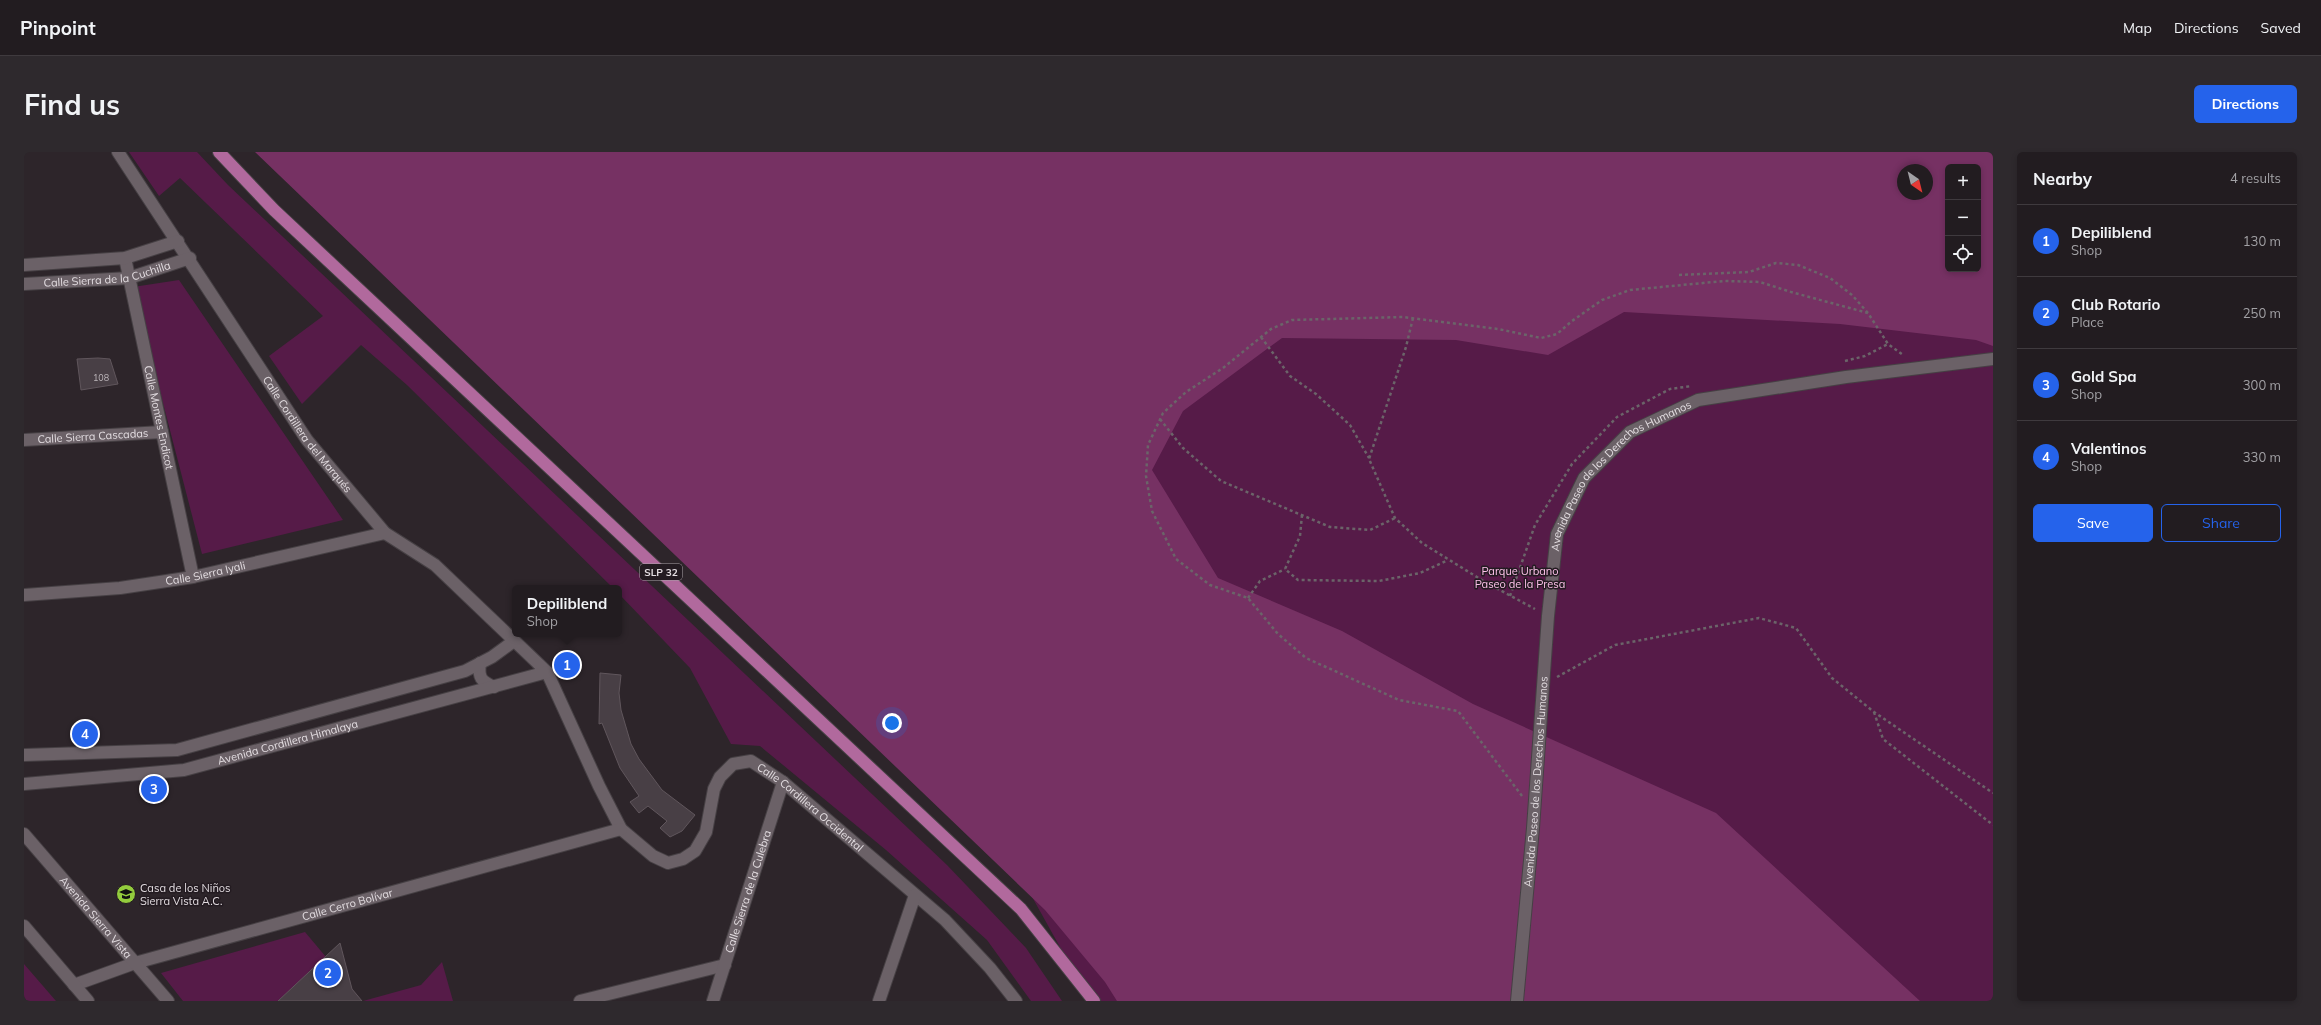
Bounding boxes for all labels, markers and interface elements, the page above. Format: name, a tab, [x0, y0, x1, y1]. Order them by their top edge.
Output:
text: Pinpoint	[20, 16, 96, 40]
text: Map	[2123, 19, 2152, 37]
text: Directions	[2174, 19, 2239, 37]
text: Saved	[2261, 19, 2301, 37]
button: Directions	[2194, 85, 2297, 123]
text: Find us	[24, 87, 120, 122]
north arrow	[1897, 164, 1933, 200]
map controls	[1945, 164, 1981, 272]
button: +	[1945, 164, 1981, 200]
text: Nearby	[2033, 168, 2092, 189]
text: 4 results	[2230, 170, 2281, 186]
button: −	[1945, 200, 1981, 236]
text: Depiliblend	[2071, 223, 2151, 242]
text: 1	[2042, 233, 2050, 249]
text: 130 m	[2243, 233, 2281, 249]
button: locate	[1945, 236, 1981, 272]
text: Shop	[2071, 242, 2102, 258]
street label: Calle Sierra de la Cuchilla	[43, 258, 172, 290]
text: Club Rotario	[2071, 295, 2160, 314]
text: 2	[2042, 305, 2050, 321]
text: 250 m	[2243, 305, 2281, 321]
text: Place	[2071, 314, 2104, 330]
street label: Calle Montes Endicot	[141, 364, 177, 471]
text: Gold Spa	[2071, 367, 2137, 386]
house number: 108	[93, 372, 109, 383]
street label: Calle Cordillera del Marqués	[260, 373, 355, 495]
text: 3	[2042, 377, 2050, 393]
text: 300 m	[2243, 377, 2281, 393]
text: Shop	[2071, 386, 2102, 402]
street label: Avenida Paseo de los Derechos Humanos	[1548, 397, 1693, 552]
street label: Calle Sierra Cascadas	[37, 426, 149, 446]
text: Valentinos	[2071, 439, 2146, 458]
text: 4	[2042, 449, 2050, 465]
text: 330 m	[2243, 449, 2281, 465]
text: Shop	[2071, 458, 2102, 474]
button: Save	[2033, 504, 2153, 542]
button: Share	[2161, 504, 2281, 542]
street label: Calle Sierra Iyali	[164, 558, 247, 588]
road number: SLP 32	[640, 564, 682, 580]
park label: Parque Urbano Paseo de la Presa	[1475, 564, 1565, 591]
popup	[512, 585, 622, 637]
text: Depiliblend	[527, 594, 607, 613]
text: Shop	[527, 613, 558, 629]
pin: 1	[554, 650, 580, 680]
street label: Avenida Paseo de los Derechos Humanos	[1521, 676, 1551, 888]
your location	[882, 713, 902, 733]
street label: Avenida Cordillera Himalaya	[216, 716, 359, 768]
pin: 4	[72, 719, 98, 749]
street label: Calle Cordillera Occidental	[754, 760, 866, 855]
pin: 3	[141, 774, 167, 804]
street label: Calle Sierra de la Culebra	[722, 828, 774, 955]
street label: Avenida Sierra Vista	[57, 873, 135, 961]
place label: Casa de los Niños Sierra Vista A.C.	[140, 881, 231, 908]
school or university icon: Casa de los Niños Sierra Vista A.C.	[115, 883, 137, 905]
street label: Calle Cerro Bolívar	[300, 885, 394, 924]
pin: 2	[315, 958, 341, 988]

